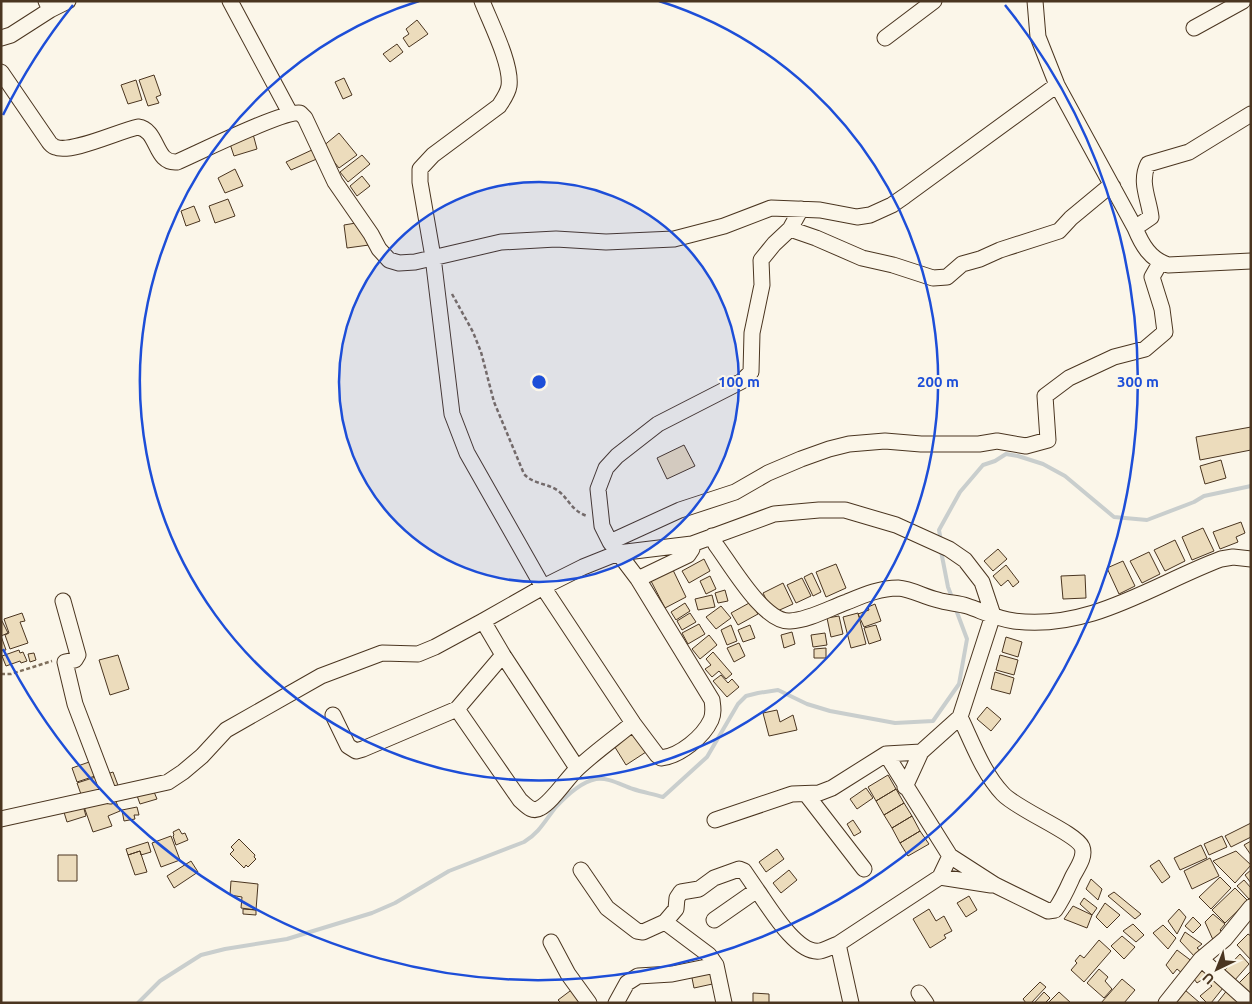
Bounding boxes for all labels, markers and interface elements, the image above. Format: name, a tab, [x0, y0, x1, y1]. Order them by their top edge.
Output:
centre of rings	[530, 373, 548, 391]
text: 100 m	[718, 373, 760, 390]
text: 200 m	[917, 373, 959, 390]
text: 300 m	[1117, 373, 1159, 390]
north arrow	[1192, 944, 1242, 994]
text: U	[1199, 969, 1217, 988]

